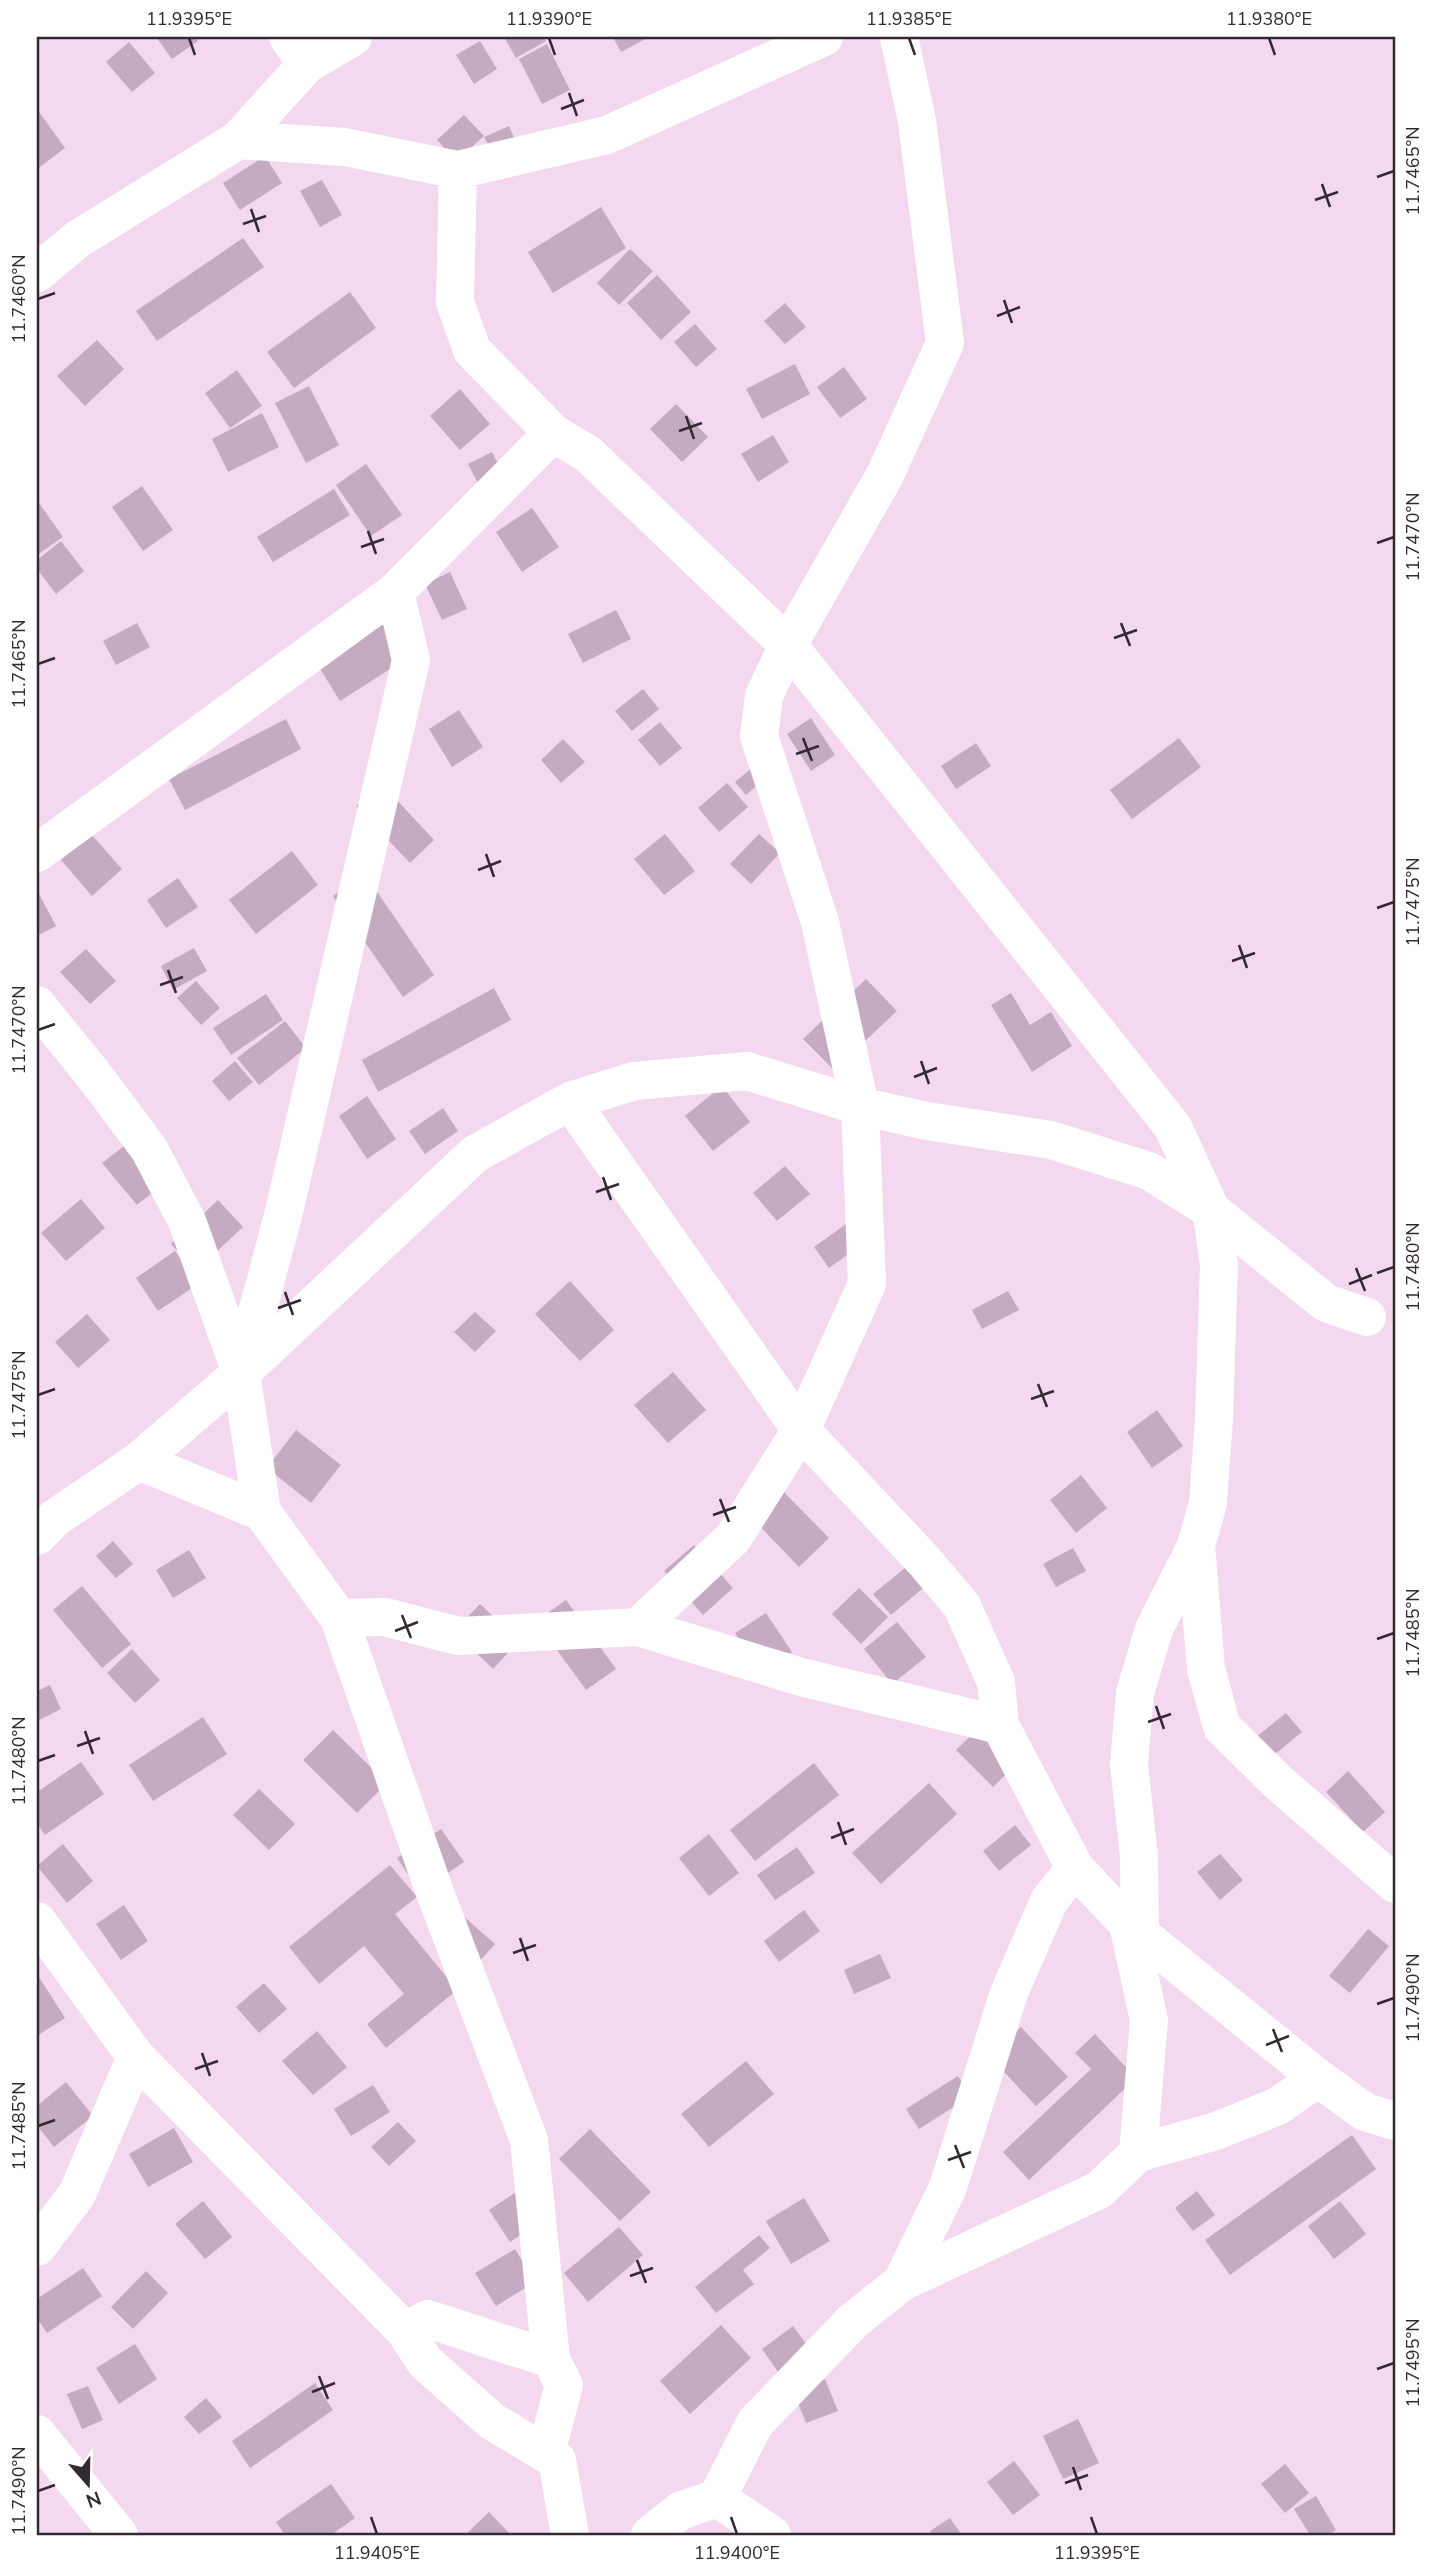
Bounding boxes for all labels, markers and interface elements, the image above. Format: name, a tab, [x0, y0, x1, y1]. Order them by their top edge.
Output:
text: 11.9395°E	[146, 7, 232, 31]
text: 11.9390°E	[506, 7, 592, 31]
text: 11.9385°E	[866, 7, 952, 31]
text: 11.9380°E	[1226, 7, 1312, 31]
text: 11.7465°N	[1401, 127, 1425, 215]
text: 11.7460°N	[7, 255, 31, 343]
text: 11.7470°N	[1401, 493, 1425, 581]
text: 11.7465°N	[7, 620, 31, 708]
text: 11.7475°N	[1401, 858, 1425, 946]
text: 11.7470°N	[7, 986, 31, 1074]
text: 11.7480°N	[1401, 1223, 1425, 1311]
text: 11.7475°N	[7, 1351, 31, 1439]
text: 11.7485°N	[1401, 1589, 1425, 1677]
text: 11.7480°N	[7, 1717, 31, 1805]
text: 11.7490°N	[1401, 1954, 1425, 2042]
text: 11.7485°N	[7, 2082, 31, 2170]
text: 11.7495°N	[1401, 2319, 1425, 2407]
text: 11.7490°N	[7, 2447, 31, 2535]
north arrow	[52, 2450, 122, 2520]
text: N	[82, 2484, 105, 2514]
text: 11.9405°E	[334, 2541, 420, 2565]
text: 11.9400°E	[694, 2541, 780, 2565]
text: 11.9395°E	[1054, 2541, 1140, 2565]

